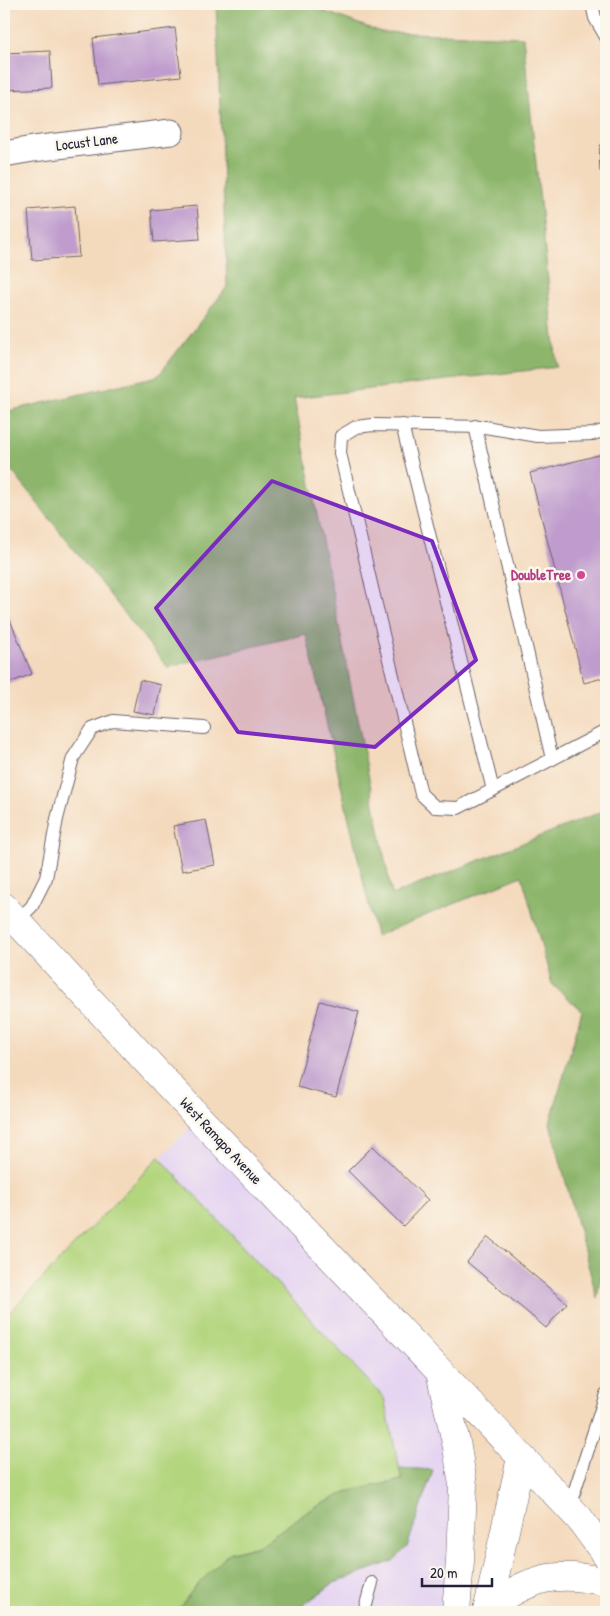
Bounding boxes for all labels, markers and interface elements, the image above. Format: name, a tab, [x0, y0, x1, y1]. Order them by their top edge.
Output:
street label: Locust Lane	[55, 127, 119, 156]
place label: DoubleTree	[511, 564, 571, 585]
marker: DoubleTree	[575, 569, 587, 581]
street label: West Ramapo Avenue	[175, 1092, 267, 1189]
scale bar	[422, 1556, 492, 1588]
text: 20 m	[430, 1562, 457, 1583]

